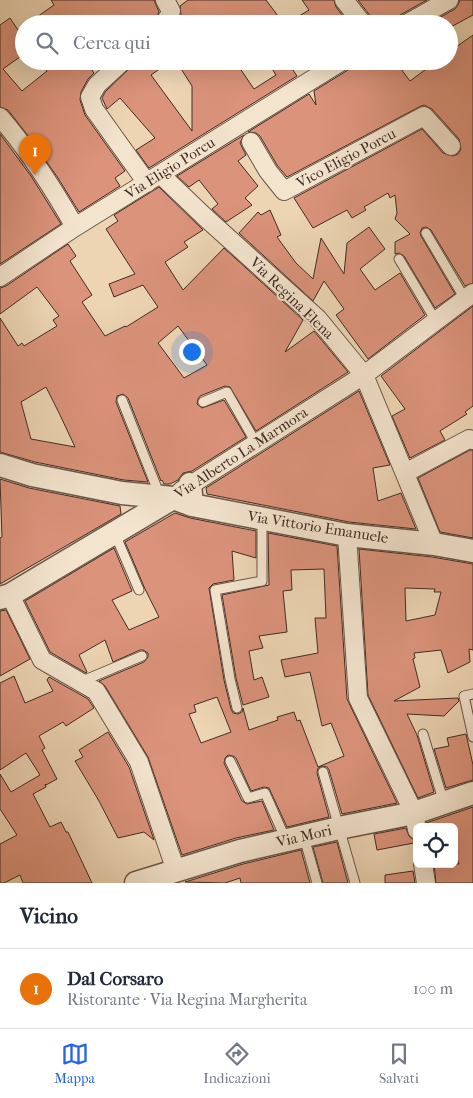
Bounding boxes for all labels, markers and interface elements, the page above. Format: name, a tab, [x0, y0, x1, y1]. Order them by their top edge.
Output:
search box	[15, 15, 458, 70]
icon: search	[33, 29, 61, 57]
text: Cerca qui	[73, 32, 151, 54]
street label: Vico Eligio Porcu	[292, 124, 399, 192]
street label: Via Eligio Porcu	[121, 133, 219, 203]
pin: 1	[19, 134, 51, 175]
street label: Via Regina Elena	[245, 253, 339, 343]
your location	[179, 339, 205, 365]
street label: Via Alberto La Marmora	[170, 403, 312, 503]
street label: Via Vittorio Emanuele	[245, 507, 390, 547]
street label: Via Mori	[274, 821, 334, 851]
map controls	[413, 823, 458, 868]
button: locate	[413, 823, 458, 868]
text: Vicino	[20, 904, 78, 928]
text: Dal Corsaro	[67, 968, 163, 990]
text: 1	[33, 979, 39, 998]
text: 100 m	[413, 979, 453, 998]
text: Ristorante · Via Regina Margherita	[67, 990, 307, 1009]
tab: Mappa	[54, 1040, 95, 1087]
tab: Indicazioni	[203, 1040, 271, 1087]
tab: Salvati	[379, 1040, 419, 1087]

